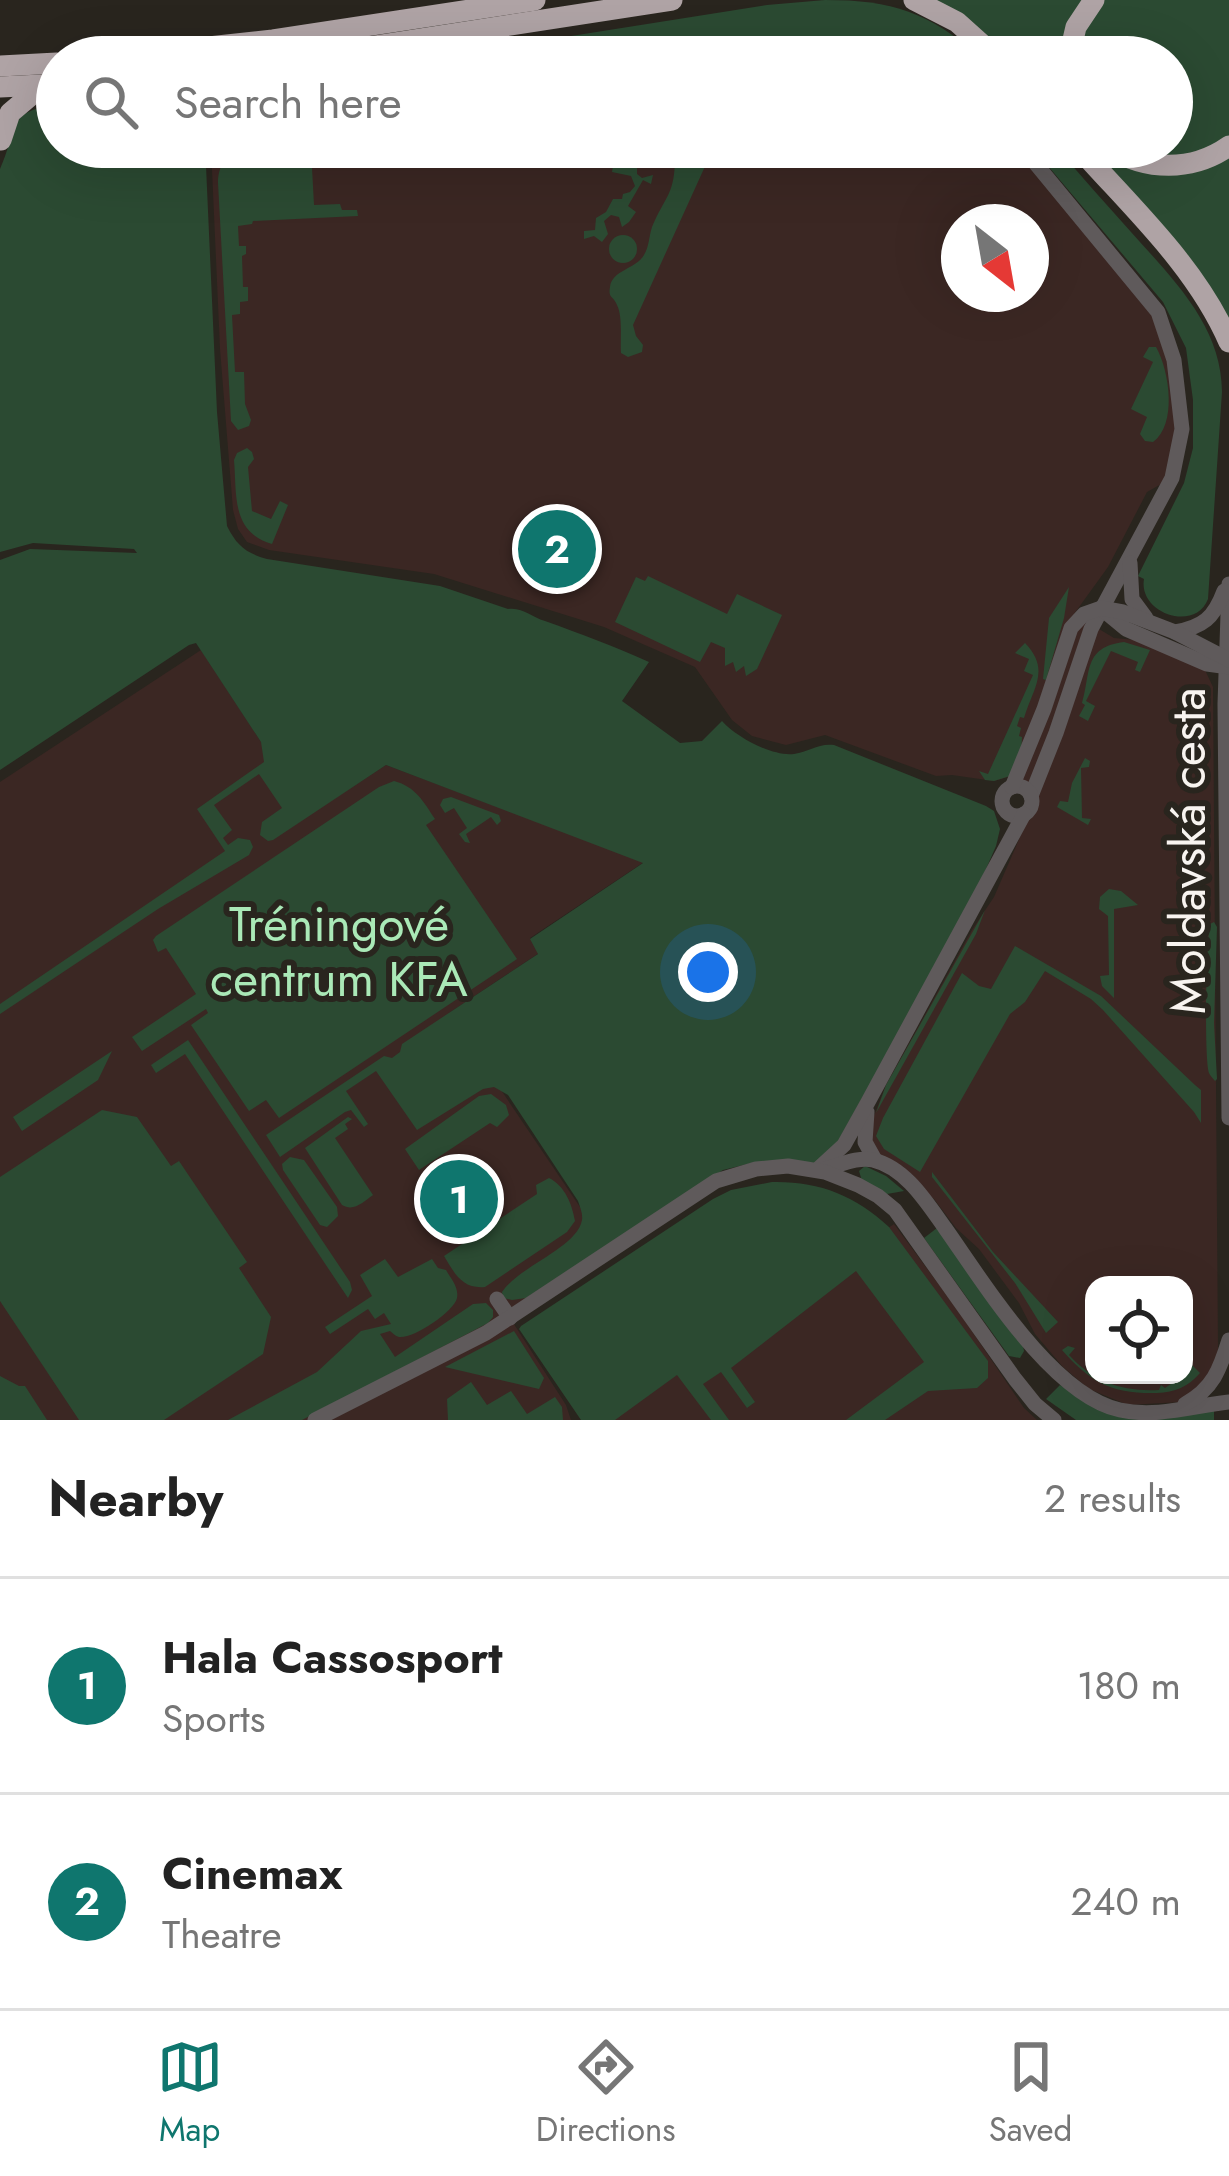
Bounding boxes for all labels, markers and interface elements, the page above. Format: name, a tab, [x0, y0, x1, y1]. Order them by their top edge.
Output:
search box	[36, 36, 1193, 168]
icon: search	[78, 69, 144, 135]
text: Search here	[174, 70, 402, 135]
north arrow	[941, 204, 1049, 312]
pin: 2	[518, 504, 596, 594]
street label: Moldavská cesta	[1154, 687, 1223, 1015]
park label: Tréningové centrum KFA	[210, 890, 468, 1014]
your location	[678, 942, 738, 1002]
pin: 1	[420, 1154, 498, 1244]
map controls	[1085, 1276, 1193, 1384]
button: locate	[1085, 1276, 1193, 1384]
text: Nearby	[48, 1461, 223, 1535]
text: 2 results	[1044, 1470, 1181, 1527]
text: Hala Cassosport	[162, 1625, 503, 1690]
text: 1	[77, 1657, 97, 1714]
text: 180 m	[1077, 1657, 1181, 1714]
text: Sports	[162, 1690, 265, 1747]
text: Cinemax	[162, 1841, 343, 1906]
text: 2	[74, 1873, 100, 1930]
text: 240 m	[1071, 1873, 1181, 1930]
text: Theatre	[162, 1906, 282, 1963]
tab: Map	[157, 2034, 223, 2153]
tab: Directions	[536, 2034, 676, 2153]
tab: Saved	[989, 2034, 1072, 2153]

